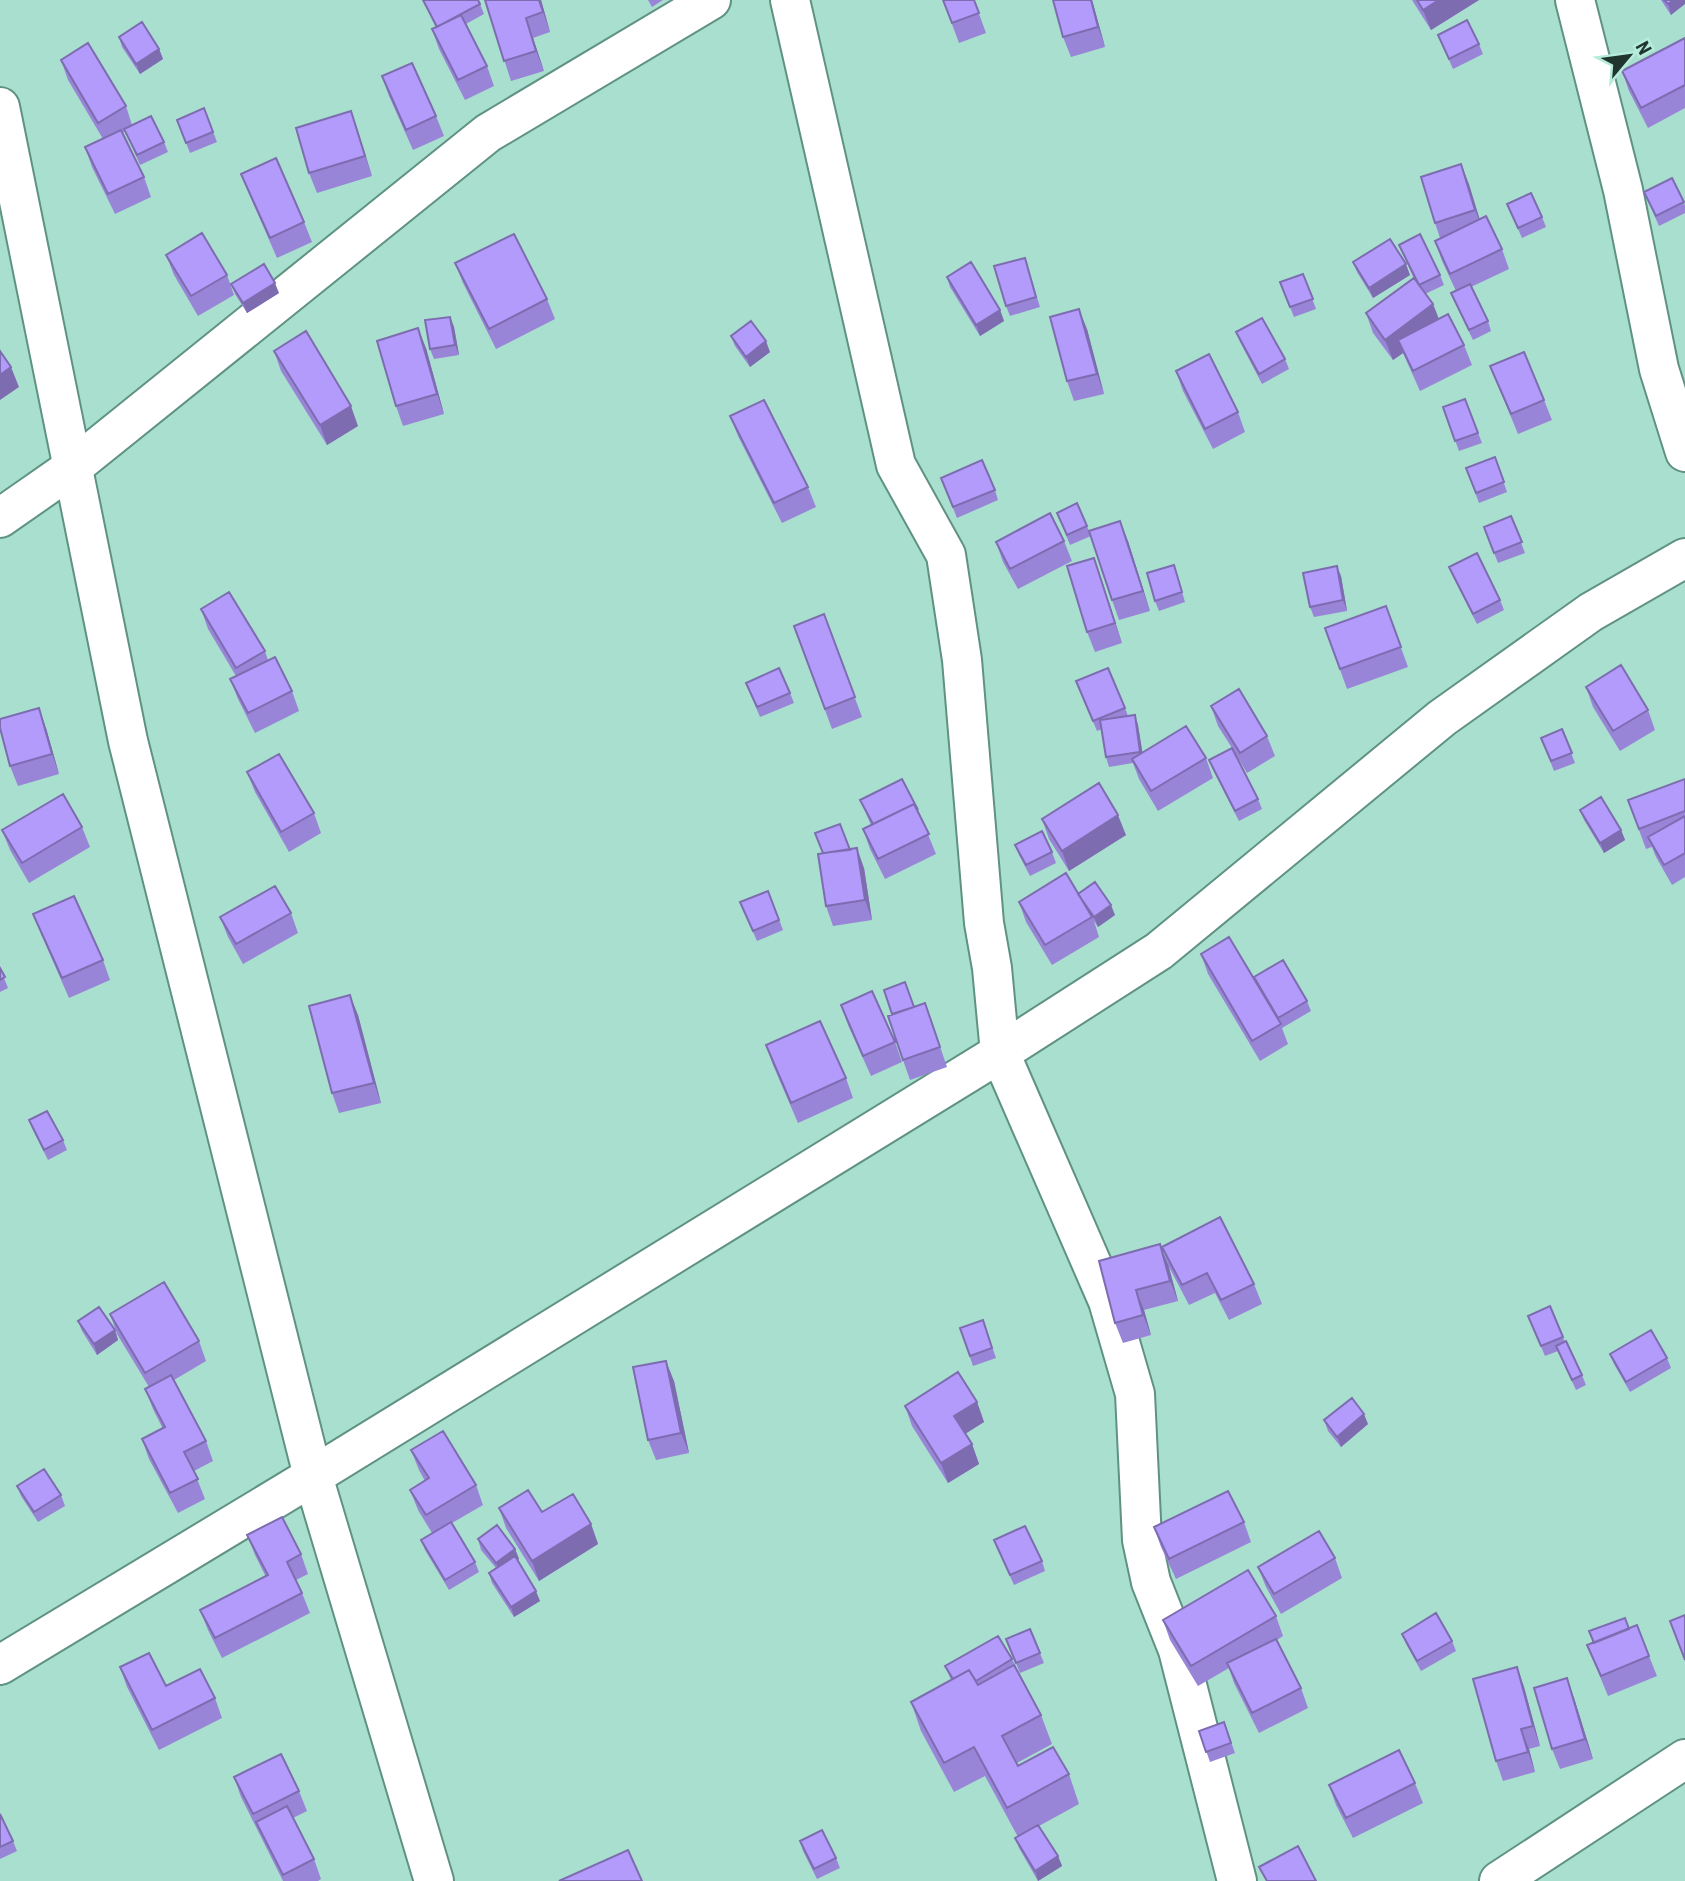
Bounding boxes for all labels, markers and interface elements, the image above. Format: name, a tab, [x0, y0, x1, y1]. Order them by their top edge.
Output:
north arrow	[1594, 21, 1664, 91]
text: N	[1631, 37, 1656, 59]

